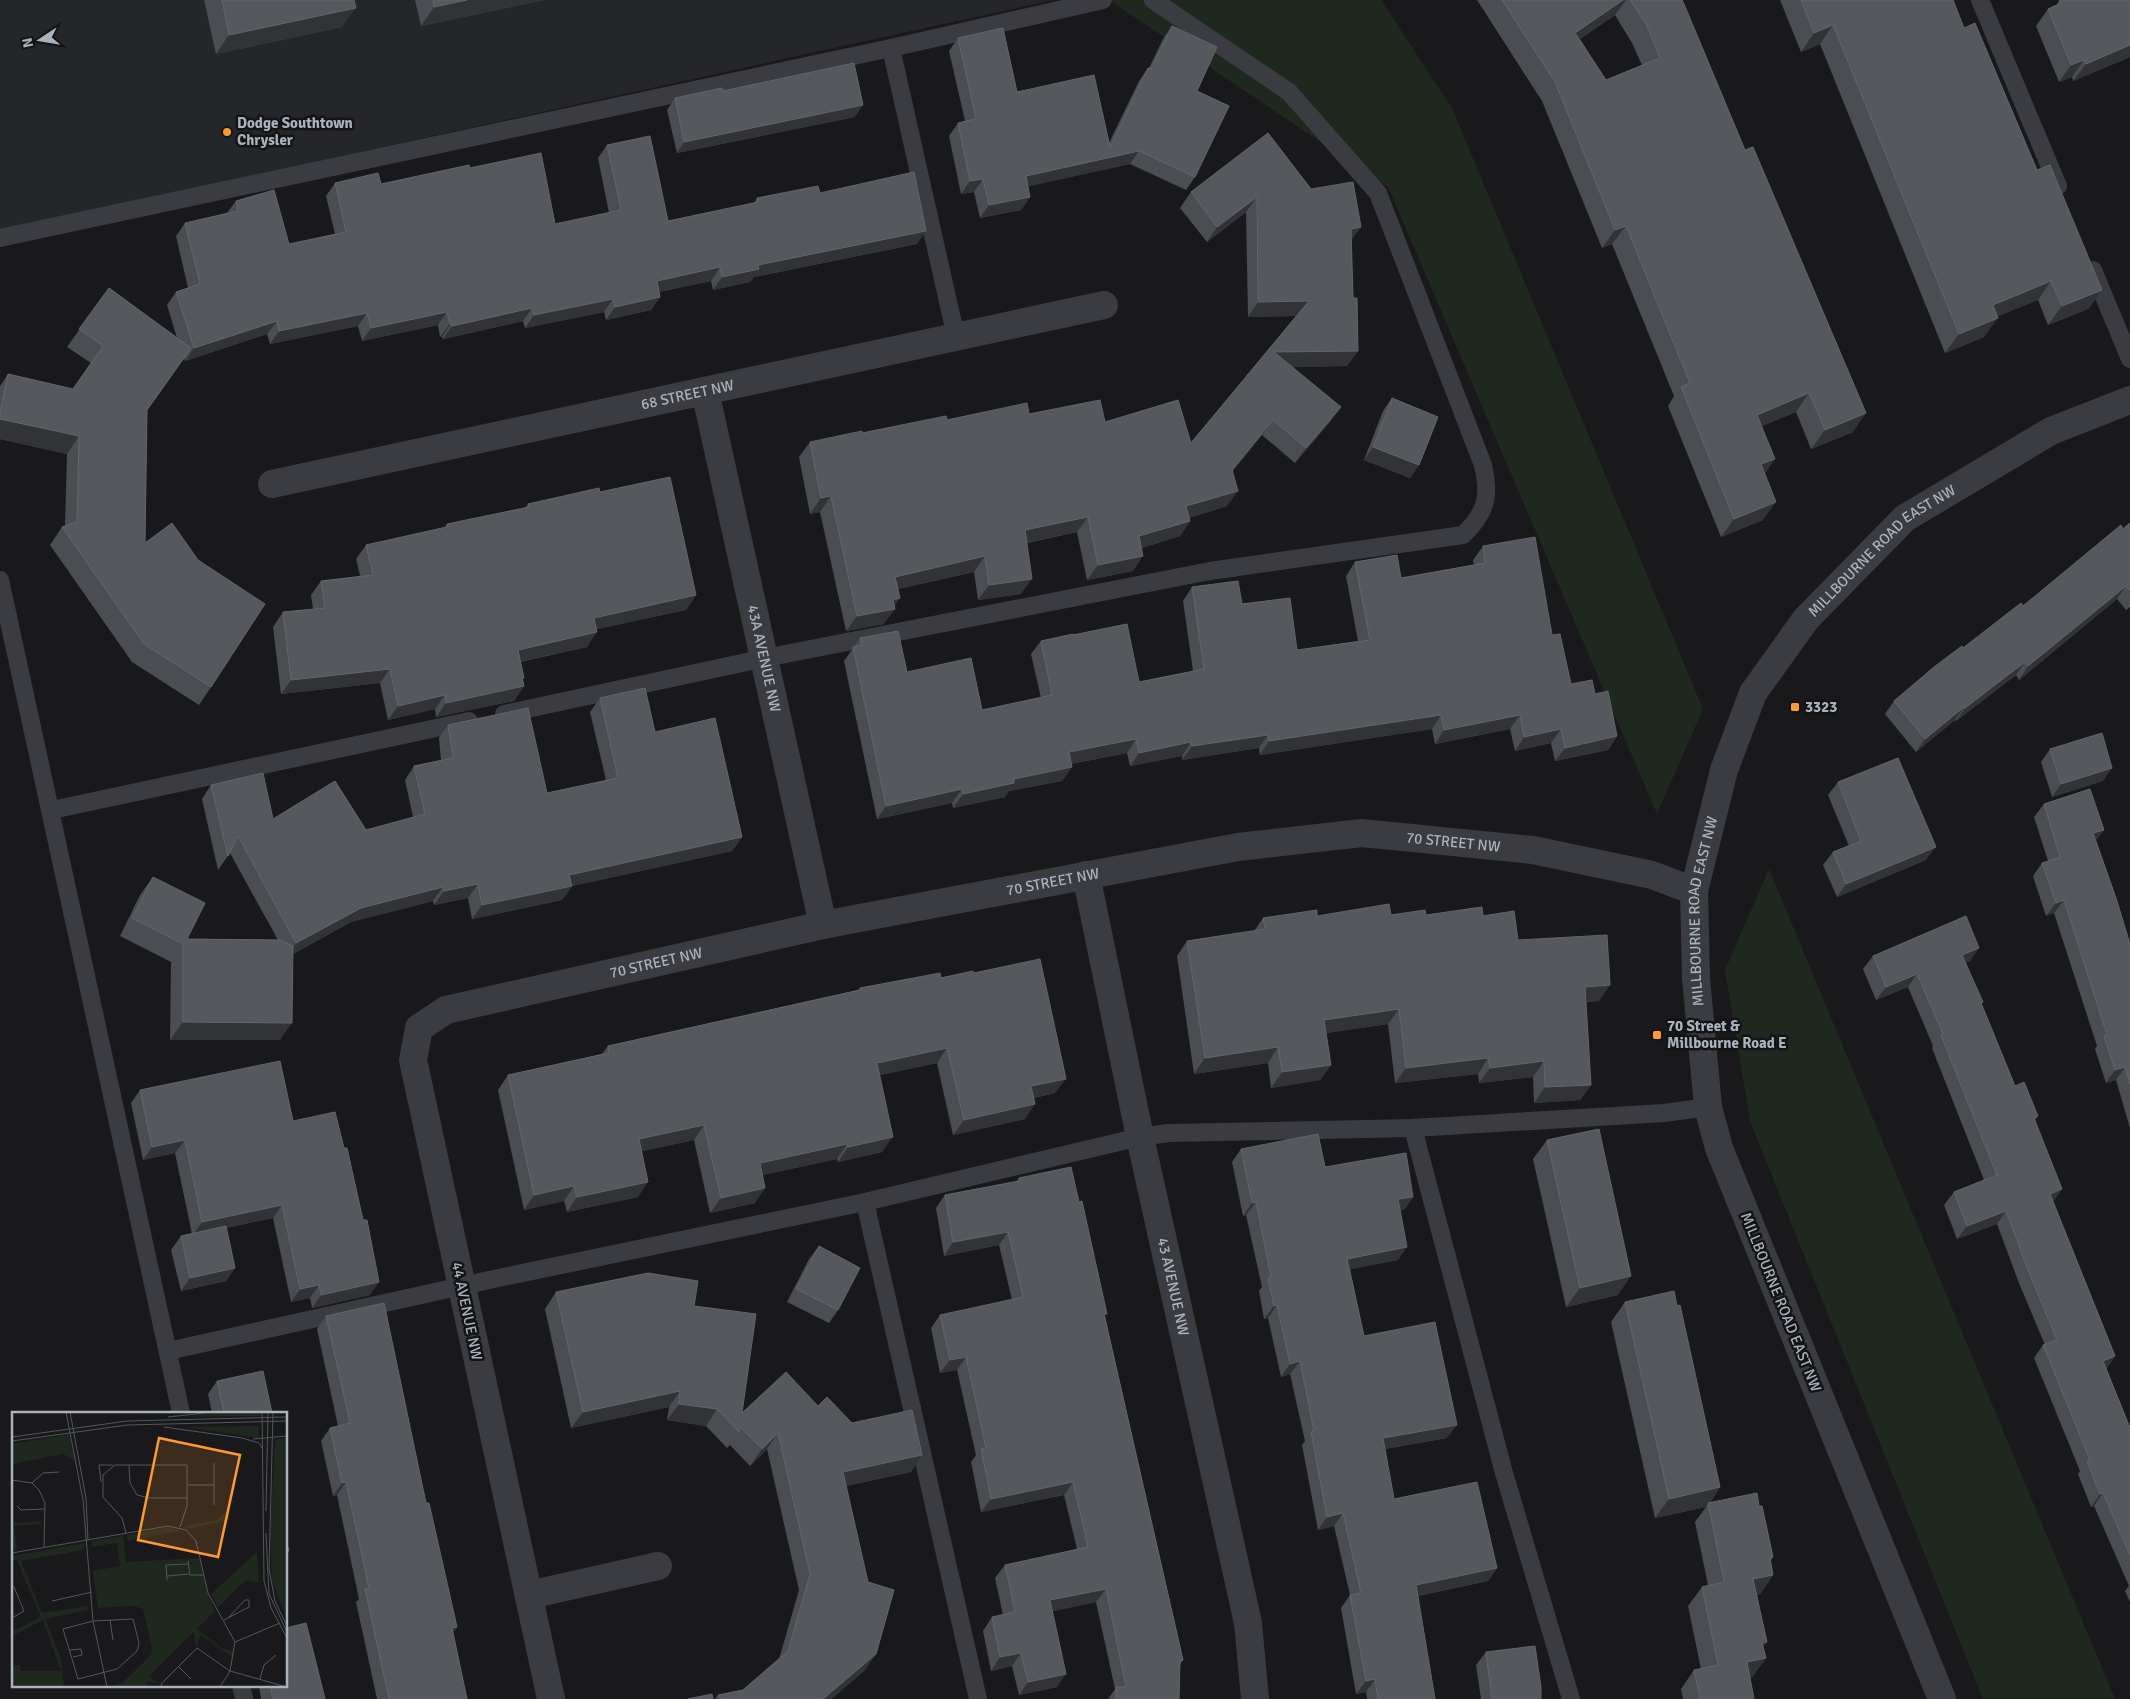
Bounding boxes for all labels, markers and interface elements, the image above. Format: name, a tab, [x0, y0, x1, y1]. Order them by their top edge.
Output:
north arrow	[15, 15, 65, 65]
text: N	[18, 36, 37, 49]
place label: Dodge Southtown Chrysler	[237, 114, 353, 149]
marker: Dodge Southtown Chrysler	[221, 126, 233, 138]
street label: 68 STREET NW	[639, 376, 736, 413]
street label: MILLBOURNE ROAD EAST NW	[1804, 481, 1959, 621]
street label: 43A AVENUE NW	[744, 603, 785, 714]
place label: 3323	[1805, 698, 1837, 716]
marker: 3323	[1789, 701, 1801, 713]
street label: MILLBOURNE ROAD EAST NW	[1685, 814, 1721, 1007]
street label: 70 STREET NW	[1405, 828, 1501, 856]
street label: 70 STREET NW	[1005, 864, 1101, 899]
street label: 70 STREET NW	[608, 943, 704, 982]
place label: 70 Street & Millbourne Road E	[1667, 1017, 1787, 1052]
marker: 70 Street & Millbourne Road E	[1651, 1029, 1663, 1041]
street label: MILLBOURNE ROAD EAST NW	[1737, 1210, 1825, 1394]
street label: 43 AVENUE NW	[1154, 1236, 1193, 1338]
street label: 44 AVENUE NW	[448, 1260, 486, 1362]
inset map	[12, 1412, 288, 1686]

